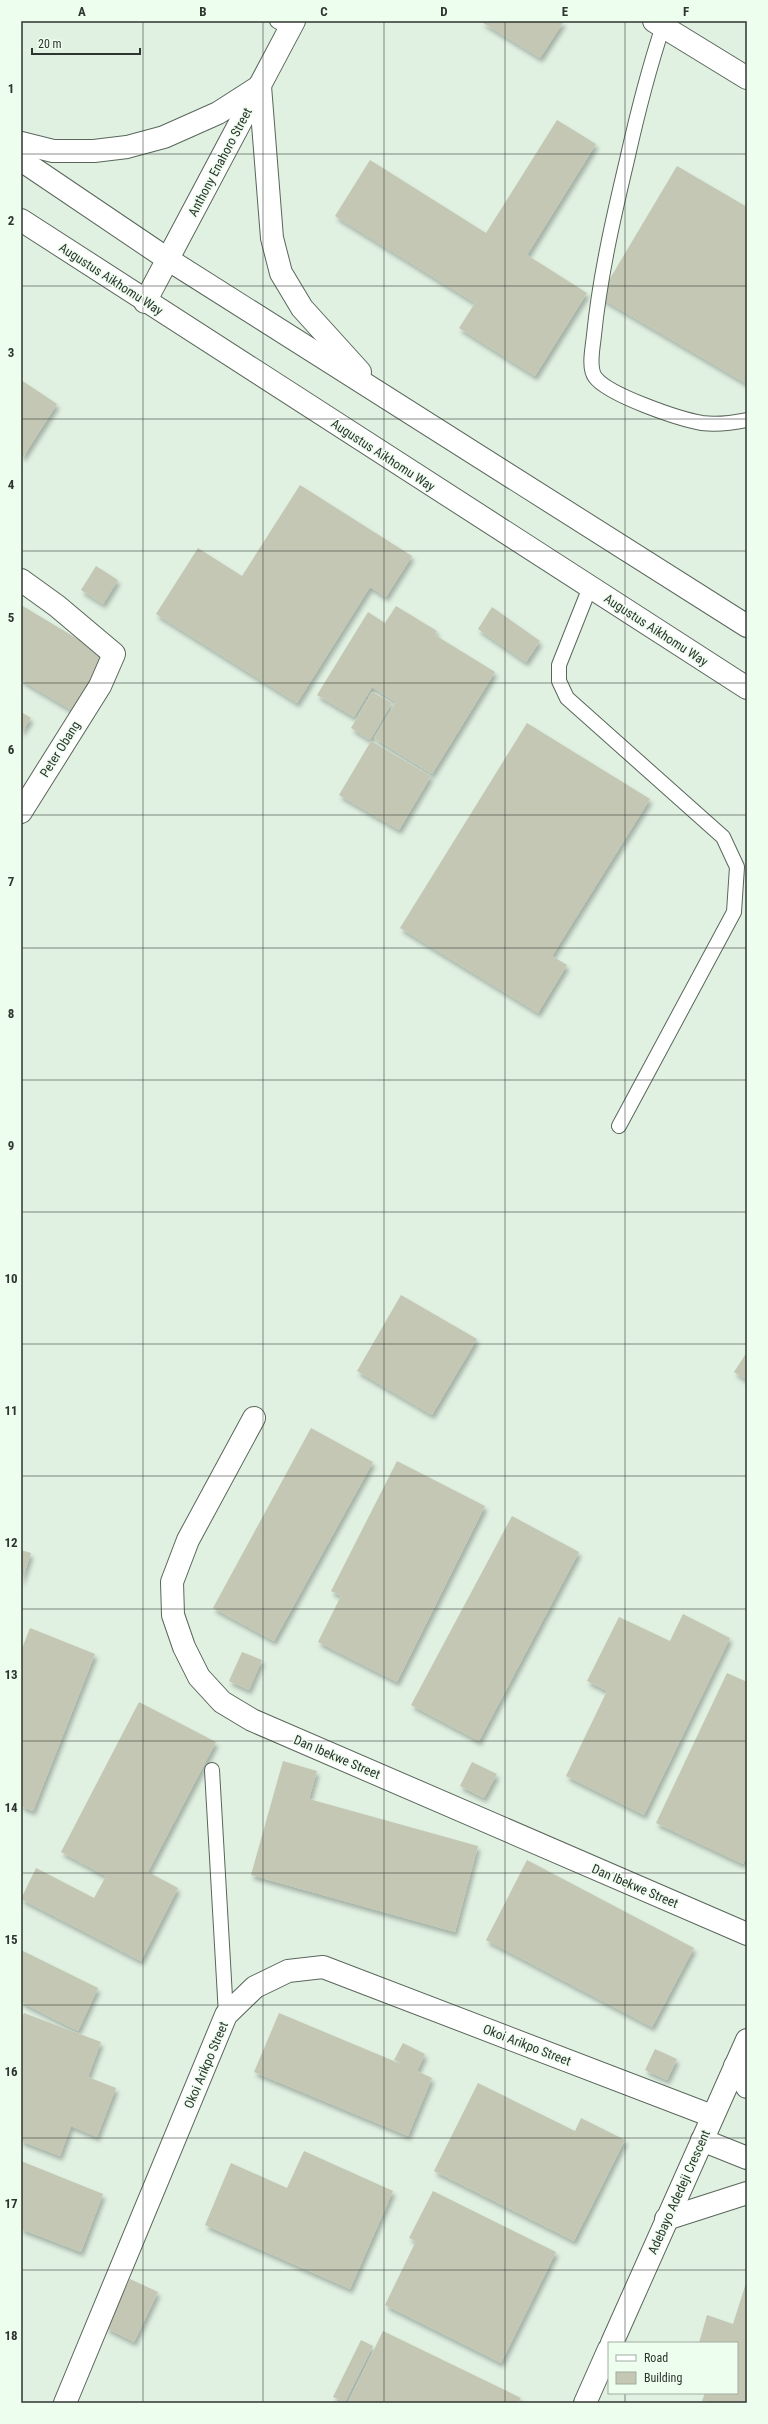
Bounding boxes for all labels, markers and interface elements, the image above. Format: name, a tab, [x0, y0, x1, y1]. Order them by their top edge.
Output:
text: A	[78, 4, 86, 19]
text: B	[199, 4, 207, 19]
text: C	[320, 4, 328, 19]
text: D	[440, 4, 448, 19]
text: E	[562, 4, 569, 19]
text: F	[683, 4, 689, 19]
scale bar	[32, 30, 140, 56]
text: 20 m	[38, 37, 62, 51]
text: 1	[8, 81, 14, 96]
street label: Anthony Enahoro Street	[185, 105, 255, 219]
text: 2	[8, 213, 15, 228]
street label: Augustus Aikhomu Way	[56, 240, 166, 319]
text: 3	[8, 345, 14, 360]
street label: Augustus Aikhomu Way	[328, 416, 438, 495]
text: 4	[8, 477, 15, 492]
street label: Augustus Aikhomu Way	[601, 591, 711, 670]
text: 5	[8, 610, 15, 625]
street label: Peter Obang	[37, 718, 83, 780]
text: 6	[8, 742, 15, 757]
text: 7	[8, 874, 15, 889]
text: 8	[8, 1006, 14, 1021]
text: 9	[8, 1138, 14, 1153]
text: 10	[4, 1271, 18, 1286]
text: 11	[4, 1403, 18, 1418]
text: 12	[4, 1535, 18, 1550]
text: 13	[4, 1667, 18, 1682]
street label: Dan Ibekwe Street	[291, 1732, 383, 1782]
text: 14	[4, 1800, 18, 1815]
street label: Dan Ibekwe Street	[589, 1861, 681, 1911]
text: 15	[4, 1932, 18, 1947]
street label: Okoi Arikpo Street	[181, 2019, 231, 2111]
street label: Okoi Arikpo Street	[481, 2021, 573, 2069]
text: 16	[4, 2064, 18, 2079]
street label: Adebayo Adedeji Crescent	[645, 2127, 713, 2256]
text: 17	[4, 2196, 18, 2211]
text: 18	[4, 2328, 18, 2343]
legend	[608, 2342, 738, 2394]
text: Road	[644, 2351, 668, 2365]
text: Building	[644, 2371, 682, 2385]

